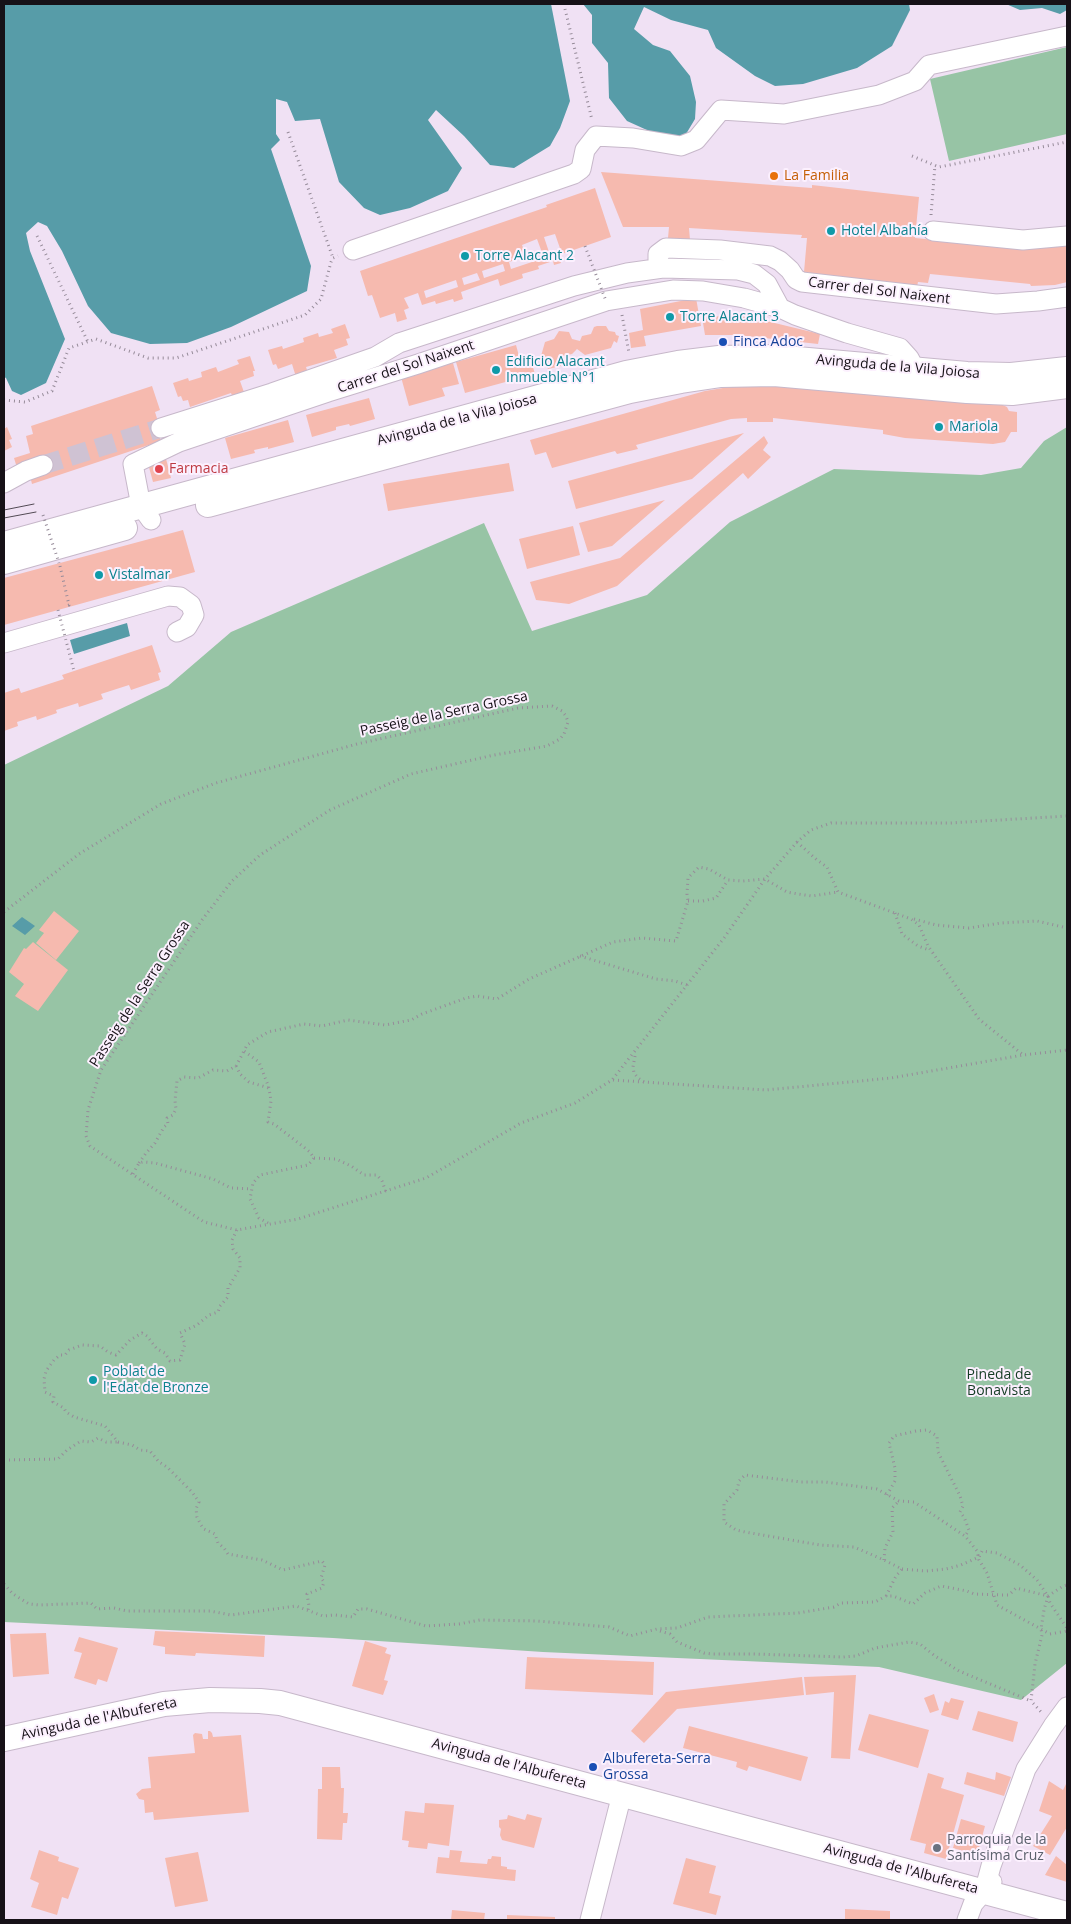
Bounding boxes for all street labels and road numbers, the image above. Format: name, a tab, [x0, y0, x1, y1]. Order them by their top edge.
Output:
street label: Carrer del Sol Naixent	[807, 274, 951, 308]
street label: Carrer del Sol Naixent	[336, 337, 476, 397]
street label: Avinguda de la Vila Joiosa	[815, 351, 981, 383]
street label: Avinguda de la Vila Joiosa	[375, 391, 539, 449]
street label: Passeig de la Serra Grossa	[359, 688, 529, 740]
street label: Passeig de la Serra Grossa	[86, 918, 194, 1070]
street label: Avinguda de l'Albufereta	[19, 1694, 179, 1744]
street label: Avinguda de l'Albufereta	[430, 1735, 588, 1793]
street label: Avinguda de l'Albufereta	[822, 1840, 980, 1898]

